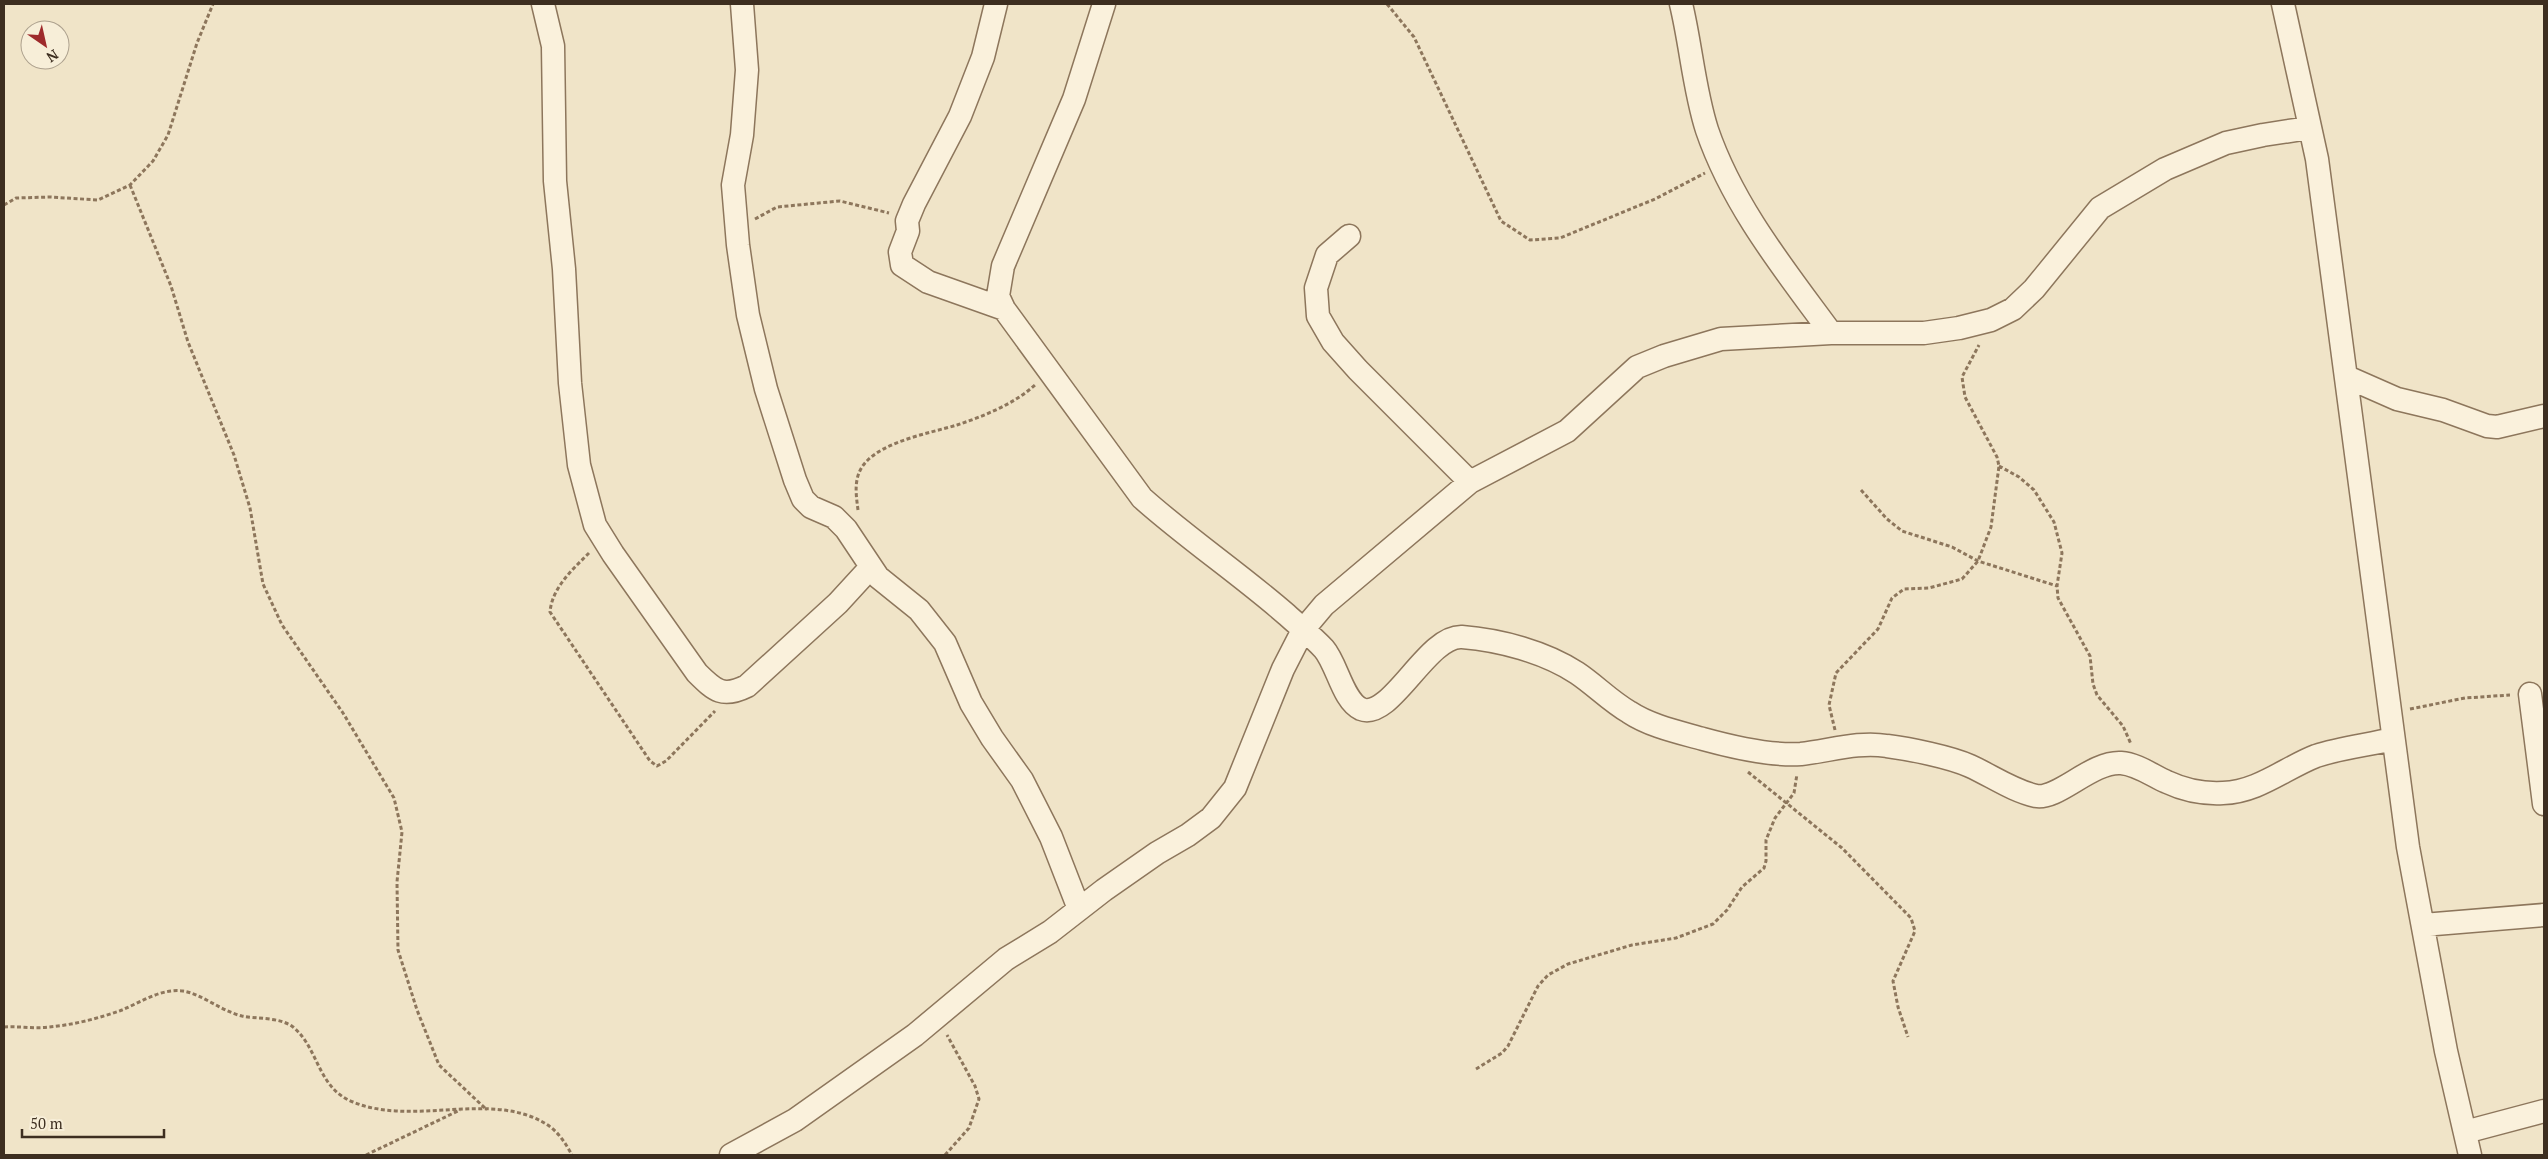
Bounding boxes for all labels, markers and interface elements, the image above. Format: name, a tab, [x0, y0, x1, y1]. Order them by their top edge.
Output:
north arrow	[20, 20, 70, 70]
text: N	[43, 45, 62, 67]
scale bar	[22, 1106, 165, 1138]
text: 50 m	[30, 1113, 63, 1133]

